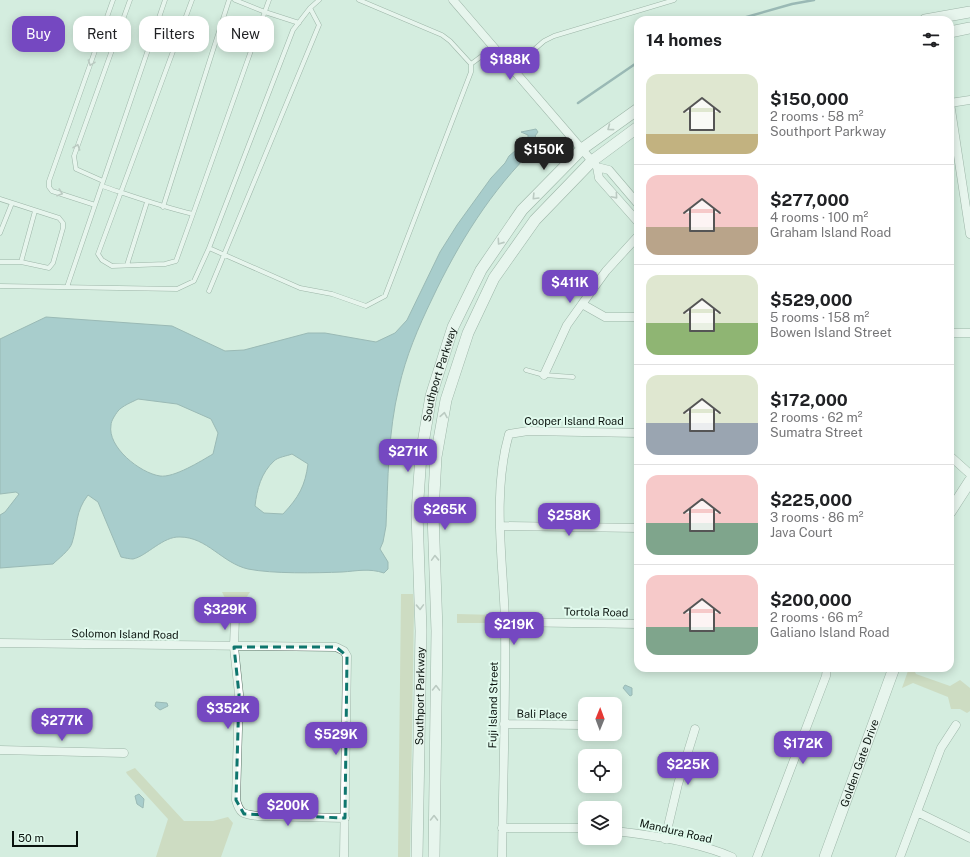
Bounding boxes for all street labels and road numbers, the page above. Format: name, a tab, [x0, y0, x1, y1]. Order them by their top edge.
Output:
street label: Southport Parkway	[421, 325, 459, 423]
street label: Cooper Island Road	[524, 415, 624, 427]
street label: Tortola Road	[564, 605, 628, 619]
street label: Solomon Island Road	[71, 627, 179, 641]
street label: Southport Parkway	[413, 647, 427, 745]
street label: Fuji Island Street	[486, 661, 500, 749]
street label: Bali Place	[517, 708, 567, 720]
street label: Golden Gate Drive	[838, 718, 881, 809]
street label: Mandura Road	[639, 817, 713, 845]

